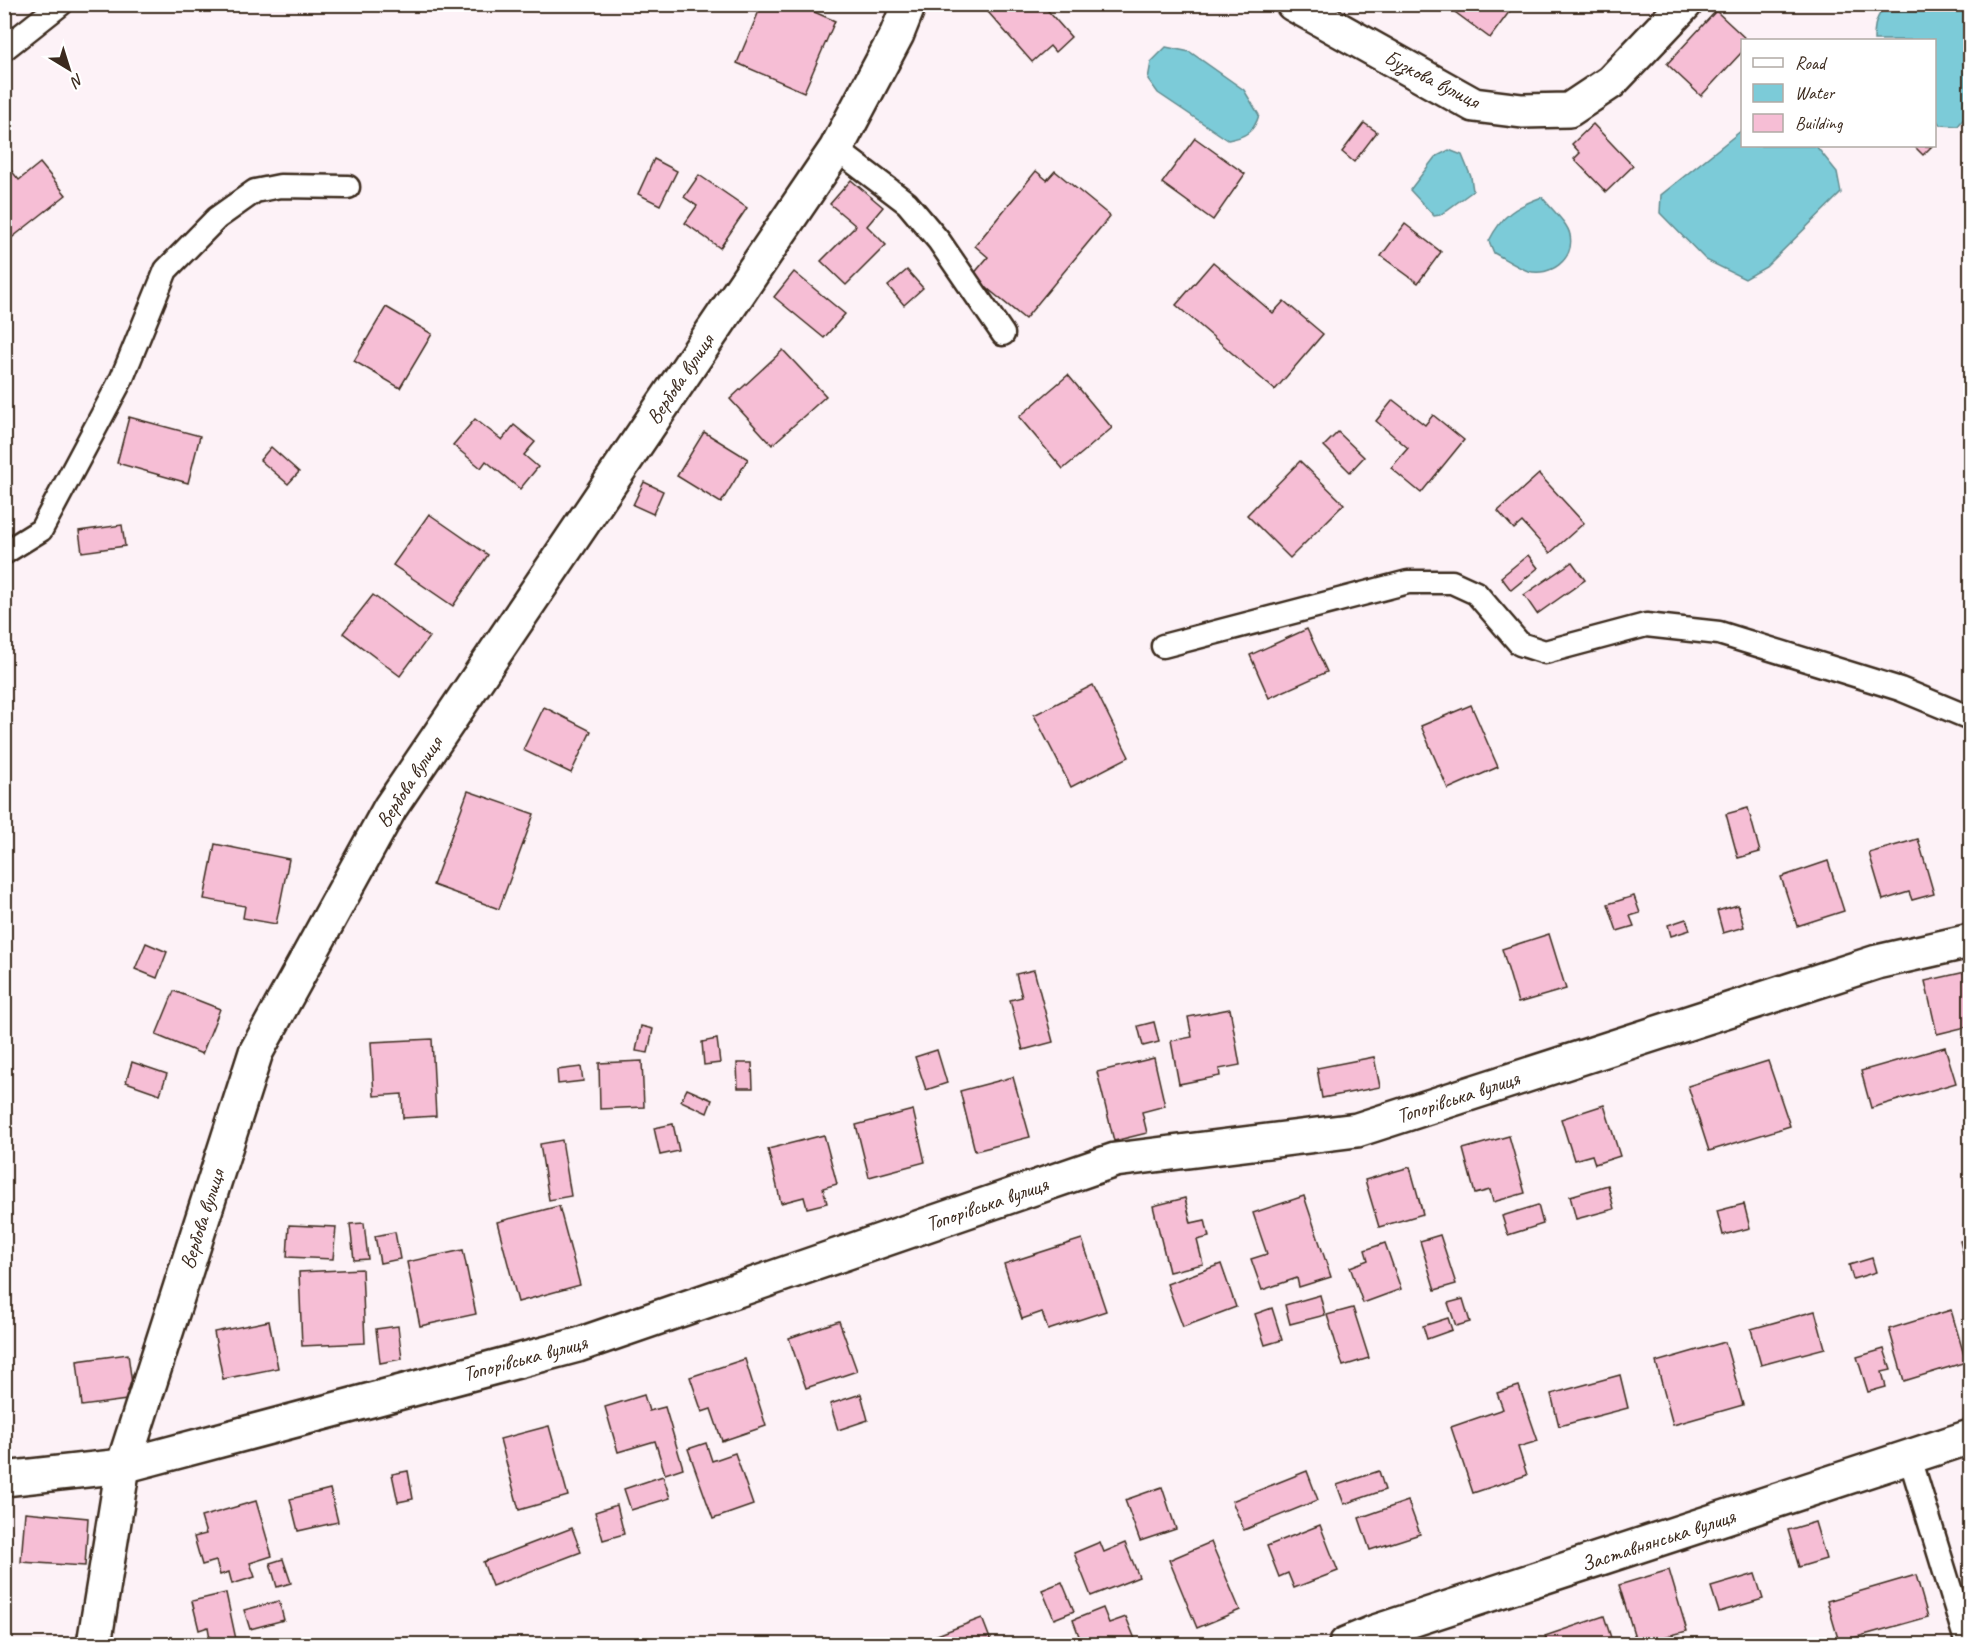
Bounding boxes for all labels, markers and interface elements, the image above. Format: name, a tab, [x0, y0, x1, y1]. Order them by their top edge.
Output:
north arrow	[39, 39, 99, 99]
legend	[1741, 39, 1936, 147]
street label: Бузкова вулиця	[1380, 44, 1485, 116]
text: Road	[1795, 52, 1828, 74]
text: N	[65, 69, 88, 93]
text: Water	[1795, 82, 1836, 104]
text: Building	[1795, 112, 1844, 134]
street label: Вербова вулиця	[640, 327, 721, 429]
street label: Вербова вулиця	[370, 730, 449, 832]
street label: Топорівська вулиця	[1393, 1065, 1524, 1129]
street label: Вербова вулиця	[174, 1164, 231, 1272]
street label: Топорівська вулиця	[922, 1171, 1053, 1237]
street label: Топорівська вулиця	[460, 1329, 591, 1387]
street label: Заставнянська вулиця	[1578, 1502, 1740, 1577]

